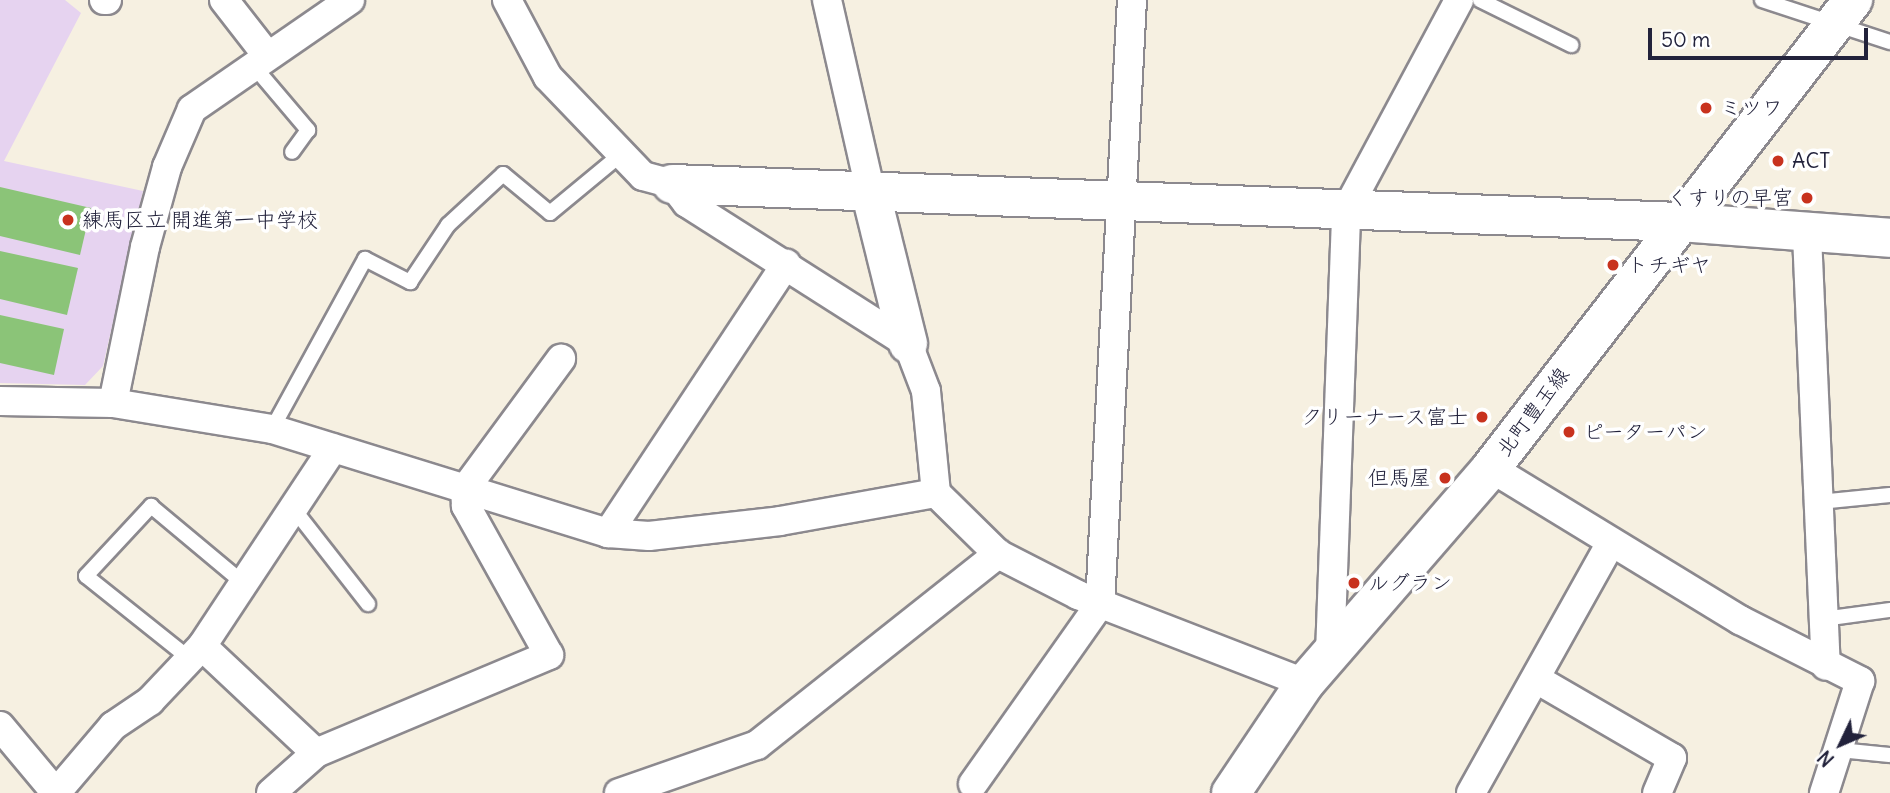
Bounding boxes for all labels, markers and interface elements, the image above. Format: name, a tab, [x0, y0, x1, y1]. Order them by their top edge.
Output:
scale bar	[1652, 14, 1872, 58]
text: 50 m	[1661, 26, 1710, 53]
place label: ミツワ	[1720, 95, 1783, 121]
marker: ミツワ	[1698, 100, 1714, 116]
place label: ACT	[1792, 148, 1830, 174]
marker: ACT	[1770, 153, 1786, 169]
place label: くすりの早宮	[1667, 185, 1793, 211]
marker: くすりの早宮	[1799, 190, 1815, 206]
place label: 練馬区立 開進第一中学校	[82, 207, 318, 233]
marker: 練馬区立 開進第一中学校	[60, 212, 76, 228]
place label: トチギヤ	[1627, 252, 1711, 278]
marker: トチギヤ	[1605, 257, 1621, 273]
street label: 北町豊玉線	[1491, 362, 1575, 462]
place label: クリーナース富士	[1300, 404, 1468, 430]
marker: クリーナース富士	[1474, 409, 1490, 425]
place label: ピーターパン	[1583, 419, 1708, 445]
marker: ピーターパン	[1561, 424, 1577, 440]
place label: 但馬屋	[1368, 465, 1431, 491]
marker: 但馬屋	[1437, 470, 1453, 486]
place label: ルグラン	[1368, 570, 1452, 596]
marker: ルグラン	[1346, 575, 1362, 591]
north arrow	[1806, 709, 1876, 779]
text: N	[1813, 746, 1839, 772]

